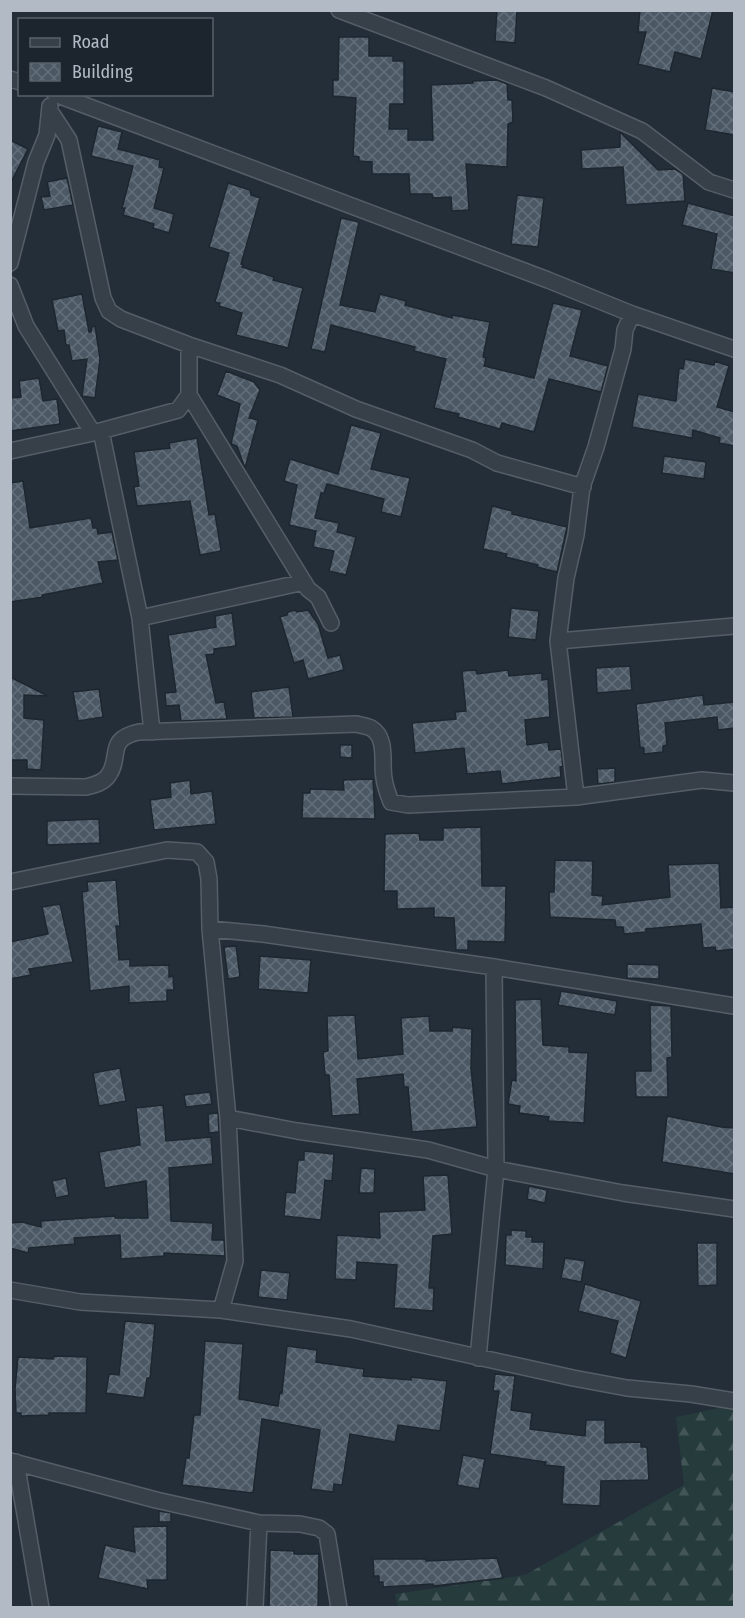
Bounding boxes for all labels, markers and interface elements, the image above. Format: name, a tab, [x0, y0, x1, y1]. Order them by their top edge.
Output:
legend	[18, 18, 213, 96]
text: Road	[72, 31, 109, 53]
text: Building	[72, 61, 133, 83]

